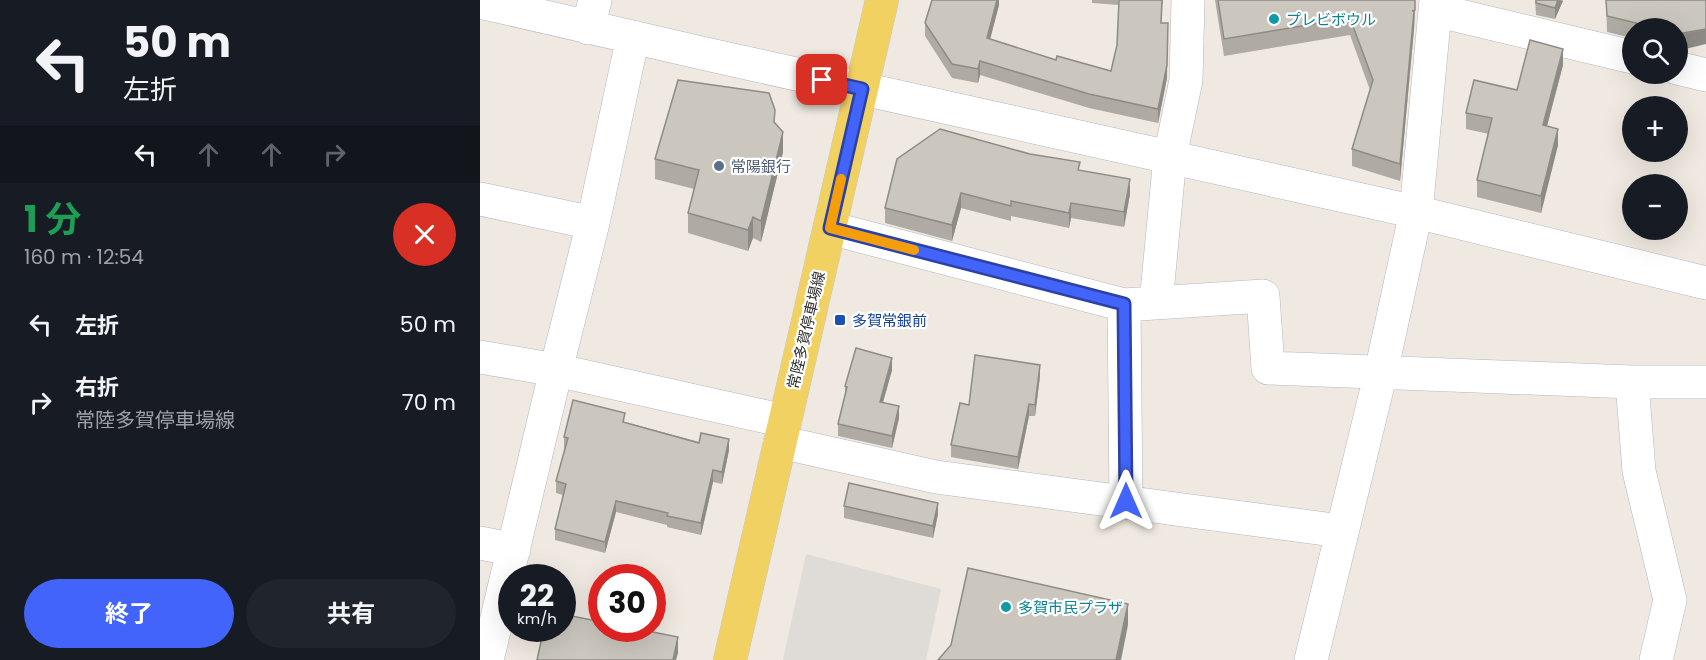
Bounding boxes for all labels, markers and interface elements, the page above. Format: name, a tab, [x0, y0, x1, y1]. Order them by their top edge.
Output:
place label: プレビボウル	[1286, 9, 1376, 30]
marker: プレビボウル	[1267, 12, 1281, 26]
text: 50 m	[123, 13, 231, 72]
map controls	[1622, 18, 1688, 240]
button: search	[1622, 18, 1688, 84]
icon: left	[24, 24, 102, 102]
pin	[796, 54, 847, 105]
icon: arrive	[805, 63, 838, 96]
text: 左折	[123, 71, 177, 108]
button: +	[1622, 96, 1688, 162]
icon: left	[129, 138, 162, 171]
icon: ahead	[192, 138, 225, 171]
icon: ahead	[255, 138, 288, 171]
icon: right	[318, 138, 351, 171]
place label: 常陽銀行	[731, 156, 791, 177]
marker: 常陽銀行	[712, 159, 726, 173]
button: −	[1622, 174, 1688, 240]
text: 1 分	[24, 194, 81, 245]
button: close	[393, 203, 456, 266]
text: 160 m · 12:54	[24, 243, 144, 271]
street label: 常陸多賀停車場線	[782, 269, 830, 391]
icon: left	[24, 308, 57, 341]
text: 50 m	[400, 309, 456, 340]
text: 左折	[75, 310, 119, 341]
place label: 多賀常銀前	[852, 310, 927, 331]
marker: 多賀常銀前	[833, 313, 847, 327]
text: 右折	[75, 372, 119, 403]
icon: right	[24, 386, 57, 419]
text: 70 m	[402, 387, 456, 418]
text: 常陸多賀停車場線	[75, 406, 235, 434]
position arrow	[1094, 469, 1158, 533]
speed limit sign: 30	[588, 564, 666, 642]
text: 22	[520, 574, 554, 617]
button: 終了	[24, 579, 234, 648]
button: 共有	[246, 579, 456, 648]
place label: 多賀市民プラザ	[1018, 597, 1123, 618]
marker: 多賀市民プラザ	[999, 600, 1013, 614]
text: km/h	[517, 608, 557, 629]

